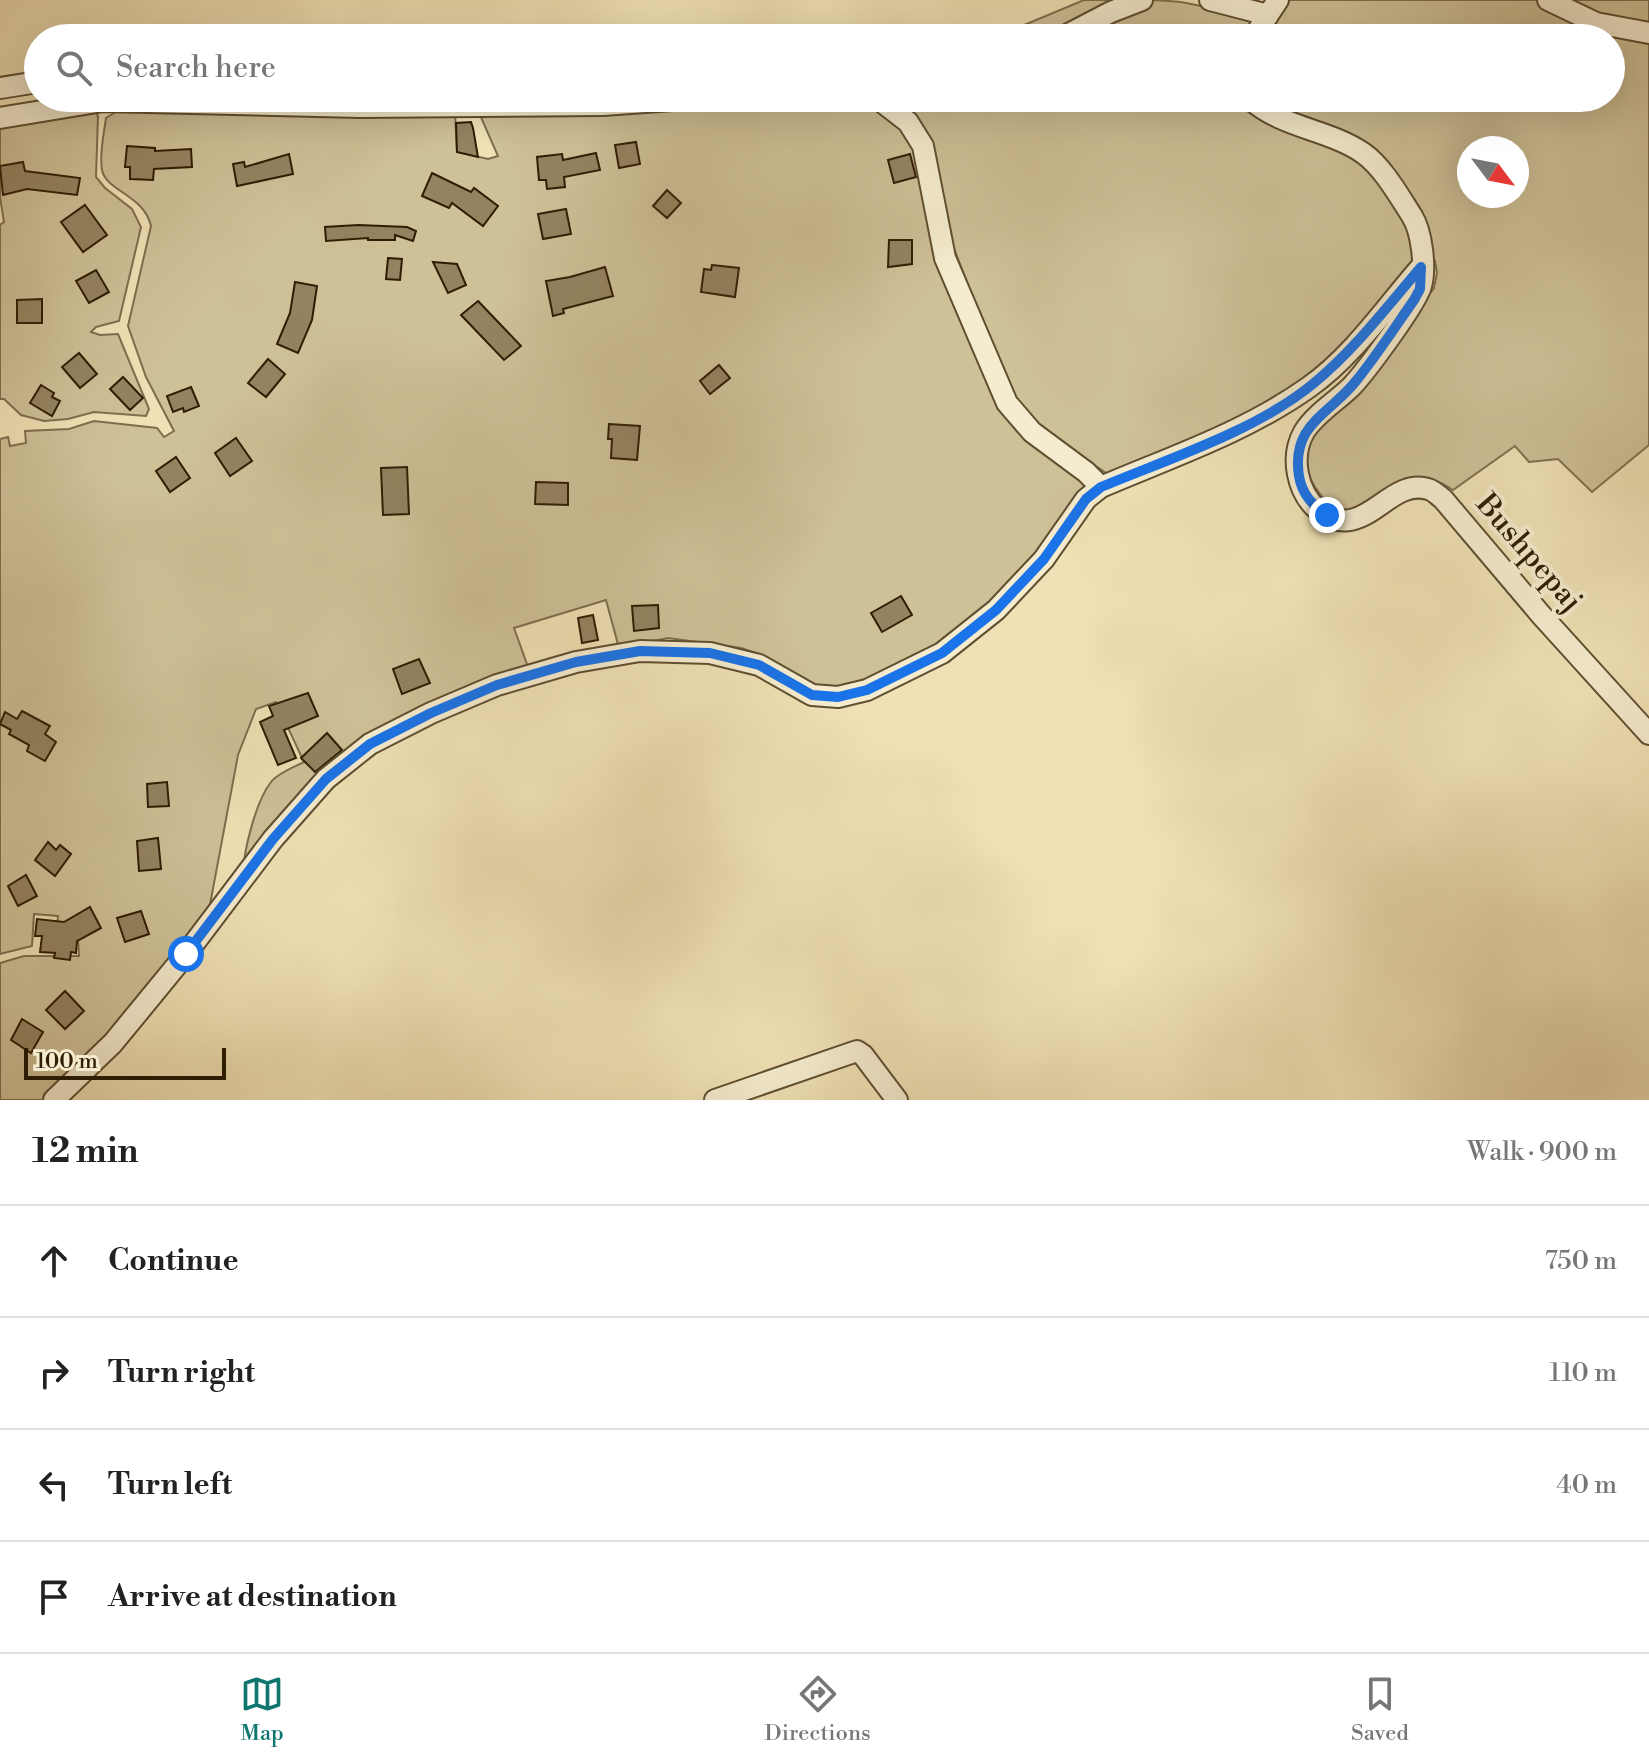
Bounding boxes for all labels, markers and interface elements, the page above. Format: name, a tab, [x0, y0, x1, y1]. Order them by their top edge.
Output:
search box	[24, 24, 1625, 112]
icon: search	[52, 46, 96, 90]
text: Search here	[116, 49, 276, 87]
north arrow	[1457, 136, 1529, 208]
street label: Bushpepaj	[1467, 485, 1591, 620]
route end	[1309, 497, 1345, 533]
route start	[168, 936, 204, 972]
scale bar	[24, 1044, 226, 1080]
text: 100 m	[36, 1048, 98, 1075]
text: 12 min	[32, 1131, 138, 1173]
text: Walk · 900 m	[1467, 1136, 1617, 1168]
icon: ahead	[32, 1239, 76, 1283]
text: Continue	[108, 1242, 239, 1280]
text: 750 m	[1545, 1245, 1617, 1277]
icon: right	[32, 1351, 76, 1395]
text: Turn right	[108, 1354, 255, 1392]
text: 110 m	[1549, 1357, 1617, 1389]
icon: left	[32, 1463, 76, 1507]
text: Turn left	[108, 1466, 232, 1504]
text: 40 m	[1556, 1469, 1617, 1501]
icon: arrive	[32, 1575, 76, 1619]
text: Arrive at destination	[108, 1578, 397, 1616]
tab: Map	[240, 1672, 284, 1747]
tab: Directions	[765, 1672, 871, 1747]
tab: Saved	[1351, 1672, 1409, 1747]

